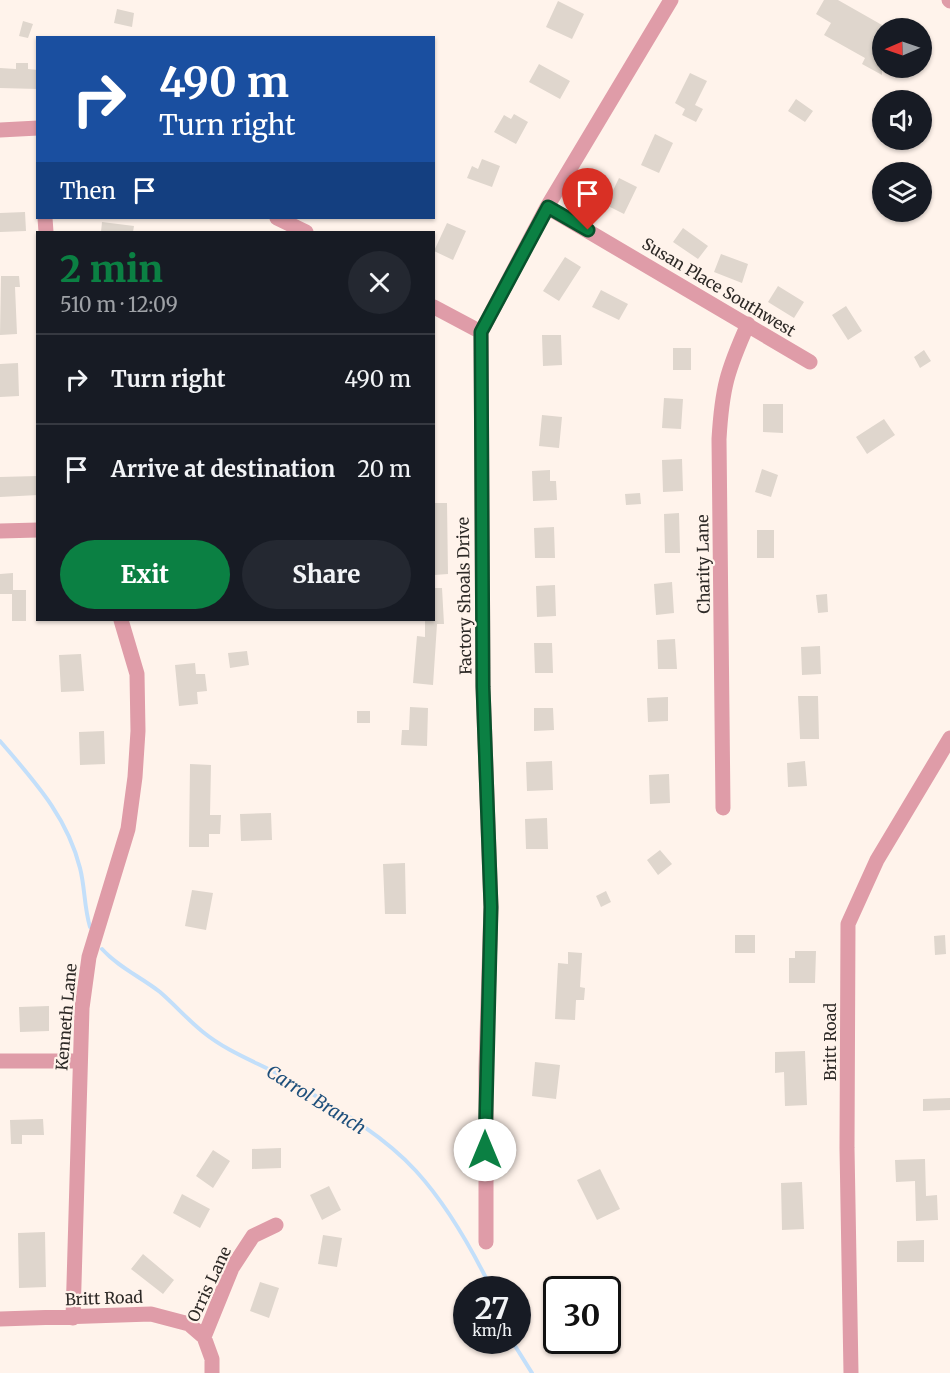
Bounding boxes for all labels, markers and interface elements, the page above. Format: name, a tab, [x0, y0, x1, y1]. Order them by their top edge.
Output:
north arrow	[872, 18, 932, 78]
map controls	[872, 18, 932, 222]
text: 490 m	[159, 56, 289, 108]
icon: right	[60, 60, 138, 138]
button: sound	[872, 90, 932, 150]
text: Turn right	[159, 108, 296, 142]
button: layers	[872, 162, 932, 222]
pin	[562, 168, 613, 230]
icon: arrive	[128, 174, 161, 207]
text: Then	[60, 177, 116, 205]
icon: arrive	[571, 177, 604, 210]
street label: Susan Place Southwest	[639, 233, 800, 341]
text: 2 min	[60, 247, 163, 292]
button: close	[348, 251, 411, 314]
text: 510 m · 12:09	[60, 292, 178, 317]
icon: right	[60, 363, 93, 396]
text: Turn right	[111, 365, 225, 393]
text: 490 m	[344, 365, 411, 393]
icon: arrive	[60, 453, 93, 486]
text: Arrive at destination	[111, 455, 335, 483]
text: 20 m	[357, 455, 411, 483]
street label: Charity Lane	[692, 514, 714, 614]
street label: Factory Shoals Drive	[453, 517, 475, 675]
button: Exit	[60, 540, 230, 609]
button: Share	[242, 540, 411, 609]
street label: Kenneth Lane	[51, 963, 81, 1071]
street label: Britt Road	[820, 1003, 840, 1081]
water label: Carrol Branch	[262, 1060, 370, 1139]
position arrow	[453, 1118, 517, 1182]
street label: Orris Lane	[183, 1243, 235, 1325]
speed limit sign: 30	[543, 1276, 621, 1354]
street label: Britt Road	[65, 1287, 144, 1309]
text: 27	[475, 1289, 509, 1327]
text: km/h	[472, 1321, 512, 1340]

